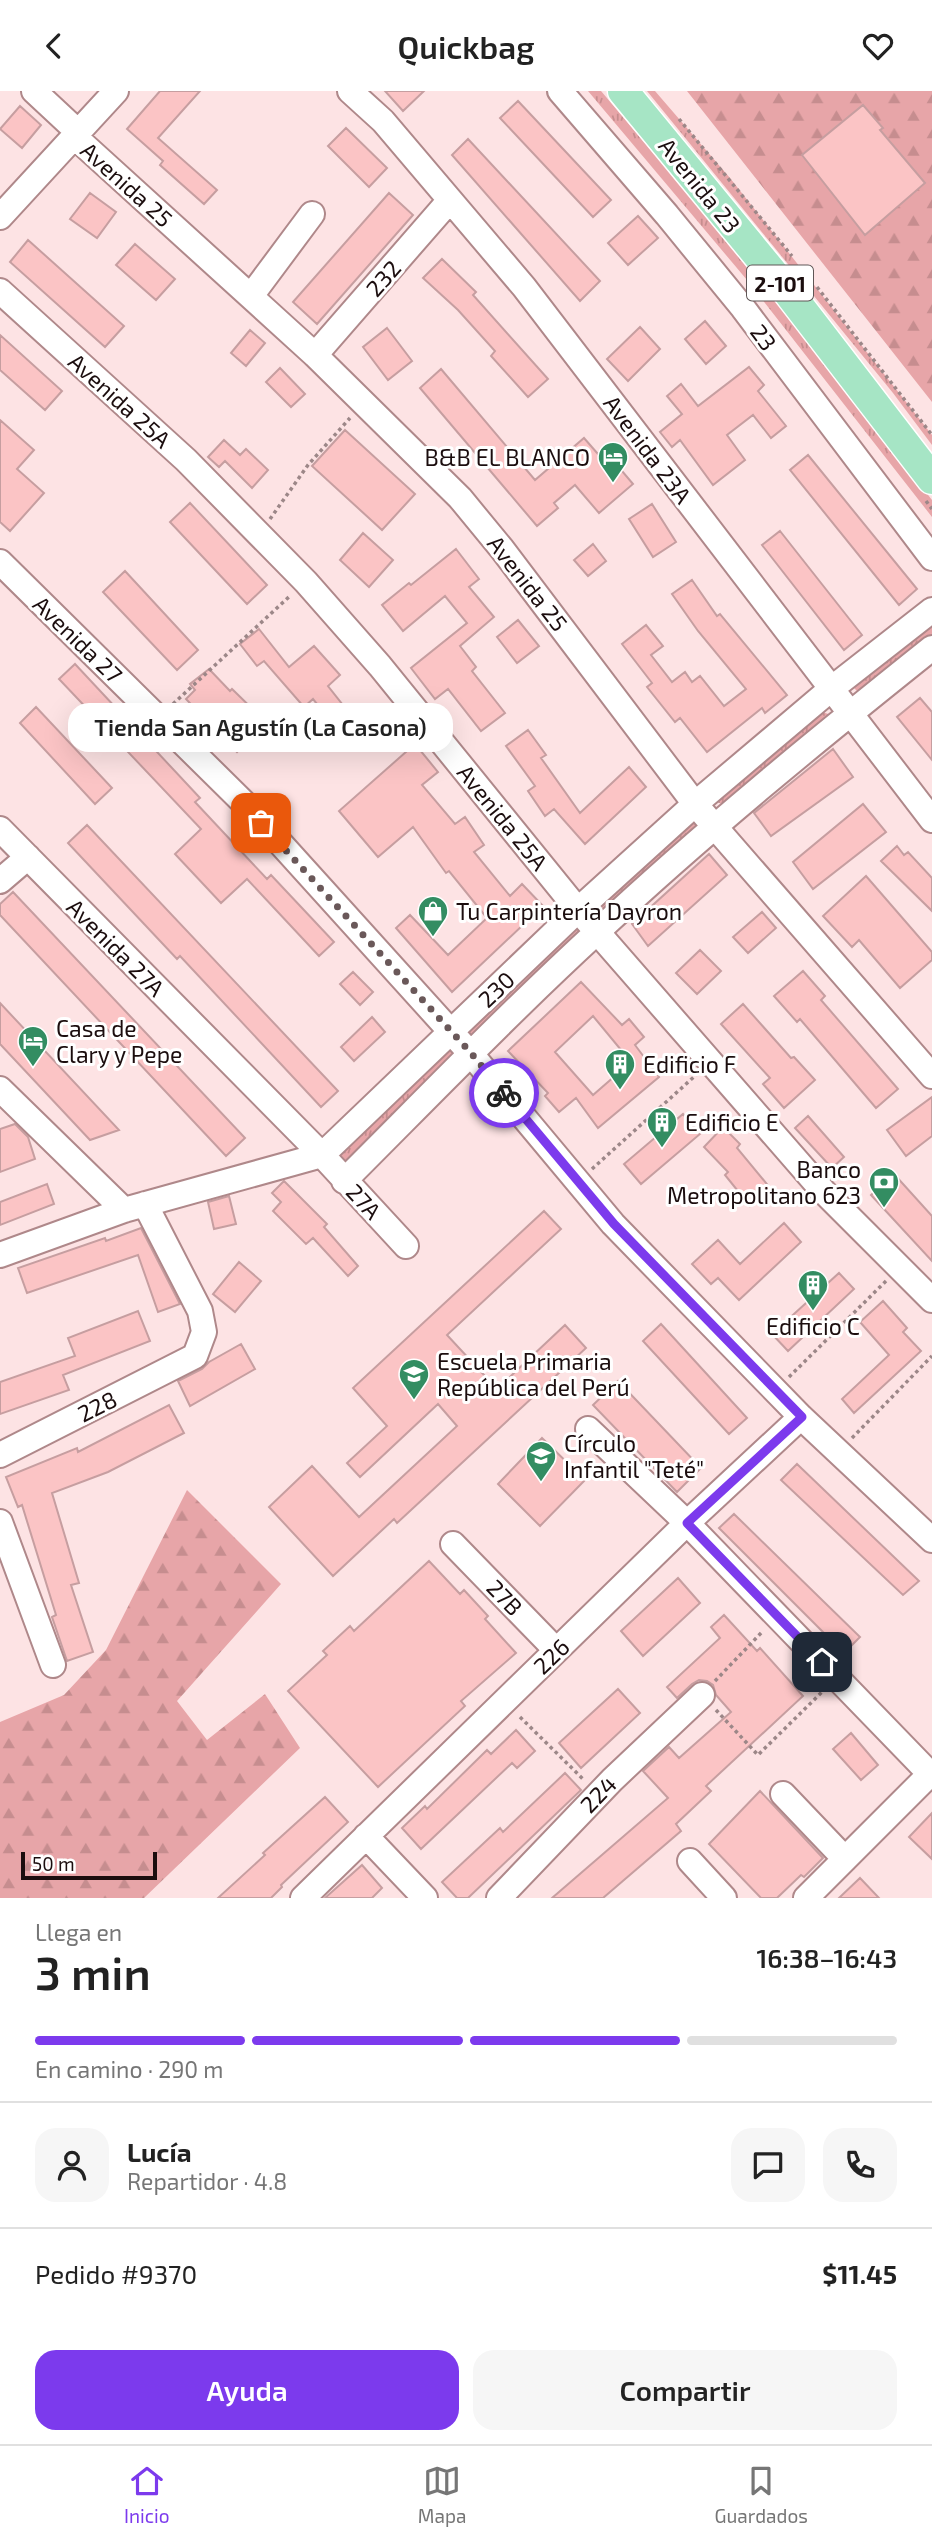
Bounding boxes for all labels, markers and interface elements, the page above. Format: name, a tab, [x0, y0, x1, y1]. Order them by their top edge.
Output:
icon: back	[35, 27, 73, 65]
text: Quickbag	[398, 27, 535, 65]
icon: heart	[859, 27, 897, 65]
street label: Avenida 23	[653, 132, 747, 238]
street label: Avenida 25	[75, 136, 179, 232]
street label: 232	[360, 254, 406, 302]
road number: 2-101	[747, 265, 813, 301]
street label: 23	[745, 318, 783, 356]
street label: Avenida 25A	[63, 347, 177, 454]
street label: Avenida 23A	[598, 389, 698, 509]
hotel icon: B&B EL BLANCO	[596, 440, 630, 484]
place label: B&B EL BLANCO	[424, 443, 590, 471]
street label: Avenida 25	[482, 530, 574, 636]
street label: Avenida 27	[28, 590, 129, 688]
callout: Tienda San Agustín (La Casona)	[68, 704, 453, 753]
text: Tienda San Agustín (La Casona)	[94, 713, 427, 741]
street label: Avenida 25A	[452, 759, 555, 876]
pin	[231, 793, 291, 853]
icon: bag	[242, 804, 280, 842]
street label: Avenida 27A	[61, 892, 171, 1002]
shop icon: Tu Carpintería Dayron	[416, 894, 450, 938]
place label: Tu Carpintería Dayron	[456, 897, 682, 925]
street label: 230	[472, 965, 520, 1013]
place label: Casa de Clary y Pepe	[56, 1014, 182, 1068]
hotel icon: Casa de Clary y Pepe	[16, 1024, 50, 1068]
building icon: Edificio F	[603, 1047, 637, 1091]
place label: Edificio F	[643, 1050, 736, 1078]
courier	[469, 1058, 539, 1128]
icon: bike	[485, 1074, 523, 1112]
building icon: Edificio E	[645, 1105, 679, 1149]
place label: Edificio E	[685, 1108, 779, 1136]
place label: Banco Metropolitano 623	[667, 1155, 861, 1209]
bank icon: Banco Metropolitano 623	[867, 1165, 901, 1209]
street label: 27A	[341, 1177, 388, 1225]
building icon: Edificio C	[796, 1268, 830, 1312]
place label: Edificio C	[766, 1312, 860, 1340]
place label: Escuela Primaria República del Perú	[437, 1347, 630, 1401]
school or university icon: Escuela Primaria República del Perú	[397, 1357, 431, 1401]
street label: 228	[73, 1384, 121, 1428]
place label: Círculo Infantil "Teté"	[564, 1429, 704, 1483]
school or university icon: Círculo Infantil "Teté"	[524, 1439, 558, 1483]
street label: 27B	[481, 1573, 529, 1621]
street label: 226	[527, 1632, 575, 1680]
pin	[792, 1632, 852, 1692]
icon: home	[803, 1643, 841, 1681]
street label: 224	[574, 1770, 622, 1818]
scale bar	[21, 1849, 158, 1881]
text: 50 m	[32, 1852, 75, 1875]
text: Llega en	[35, 1918, 122, 1946]
text: 16:38–16:43	[756, 1942, 897, 1973]
text: 3 min	[35, 1944, 151, 1999]
text: En camino · 290 m	[35, 2055, 223, 2083]
button: person	[35, 2128, 109, 2202]
button: chat	[731, 2128, 805, 2202]
button: phone	[823, 2128, 897, 2202]
text: Lucía	[127, 2136, 192, 2167]
text: Repartidor · 4.8	[127, 2167, 287, 2195]
text: Pedido #9370	[35, 2258, 197, 2289]
text: $11.45	[822, 2258, 897, 2289]
button: Ayuda	[35, 2350, 459, 2430]
button: Compartir	[473, 2350, 897, 2430]
tab: Inicio	[124, 2462, 170, 2527]
tab: Mapa	[418, 2462, 466, 2527]
tab: Guardados	[715, 2462, 808, 2527]

